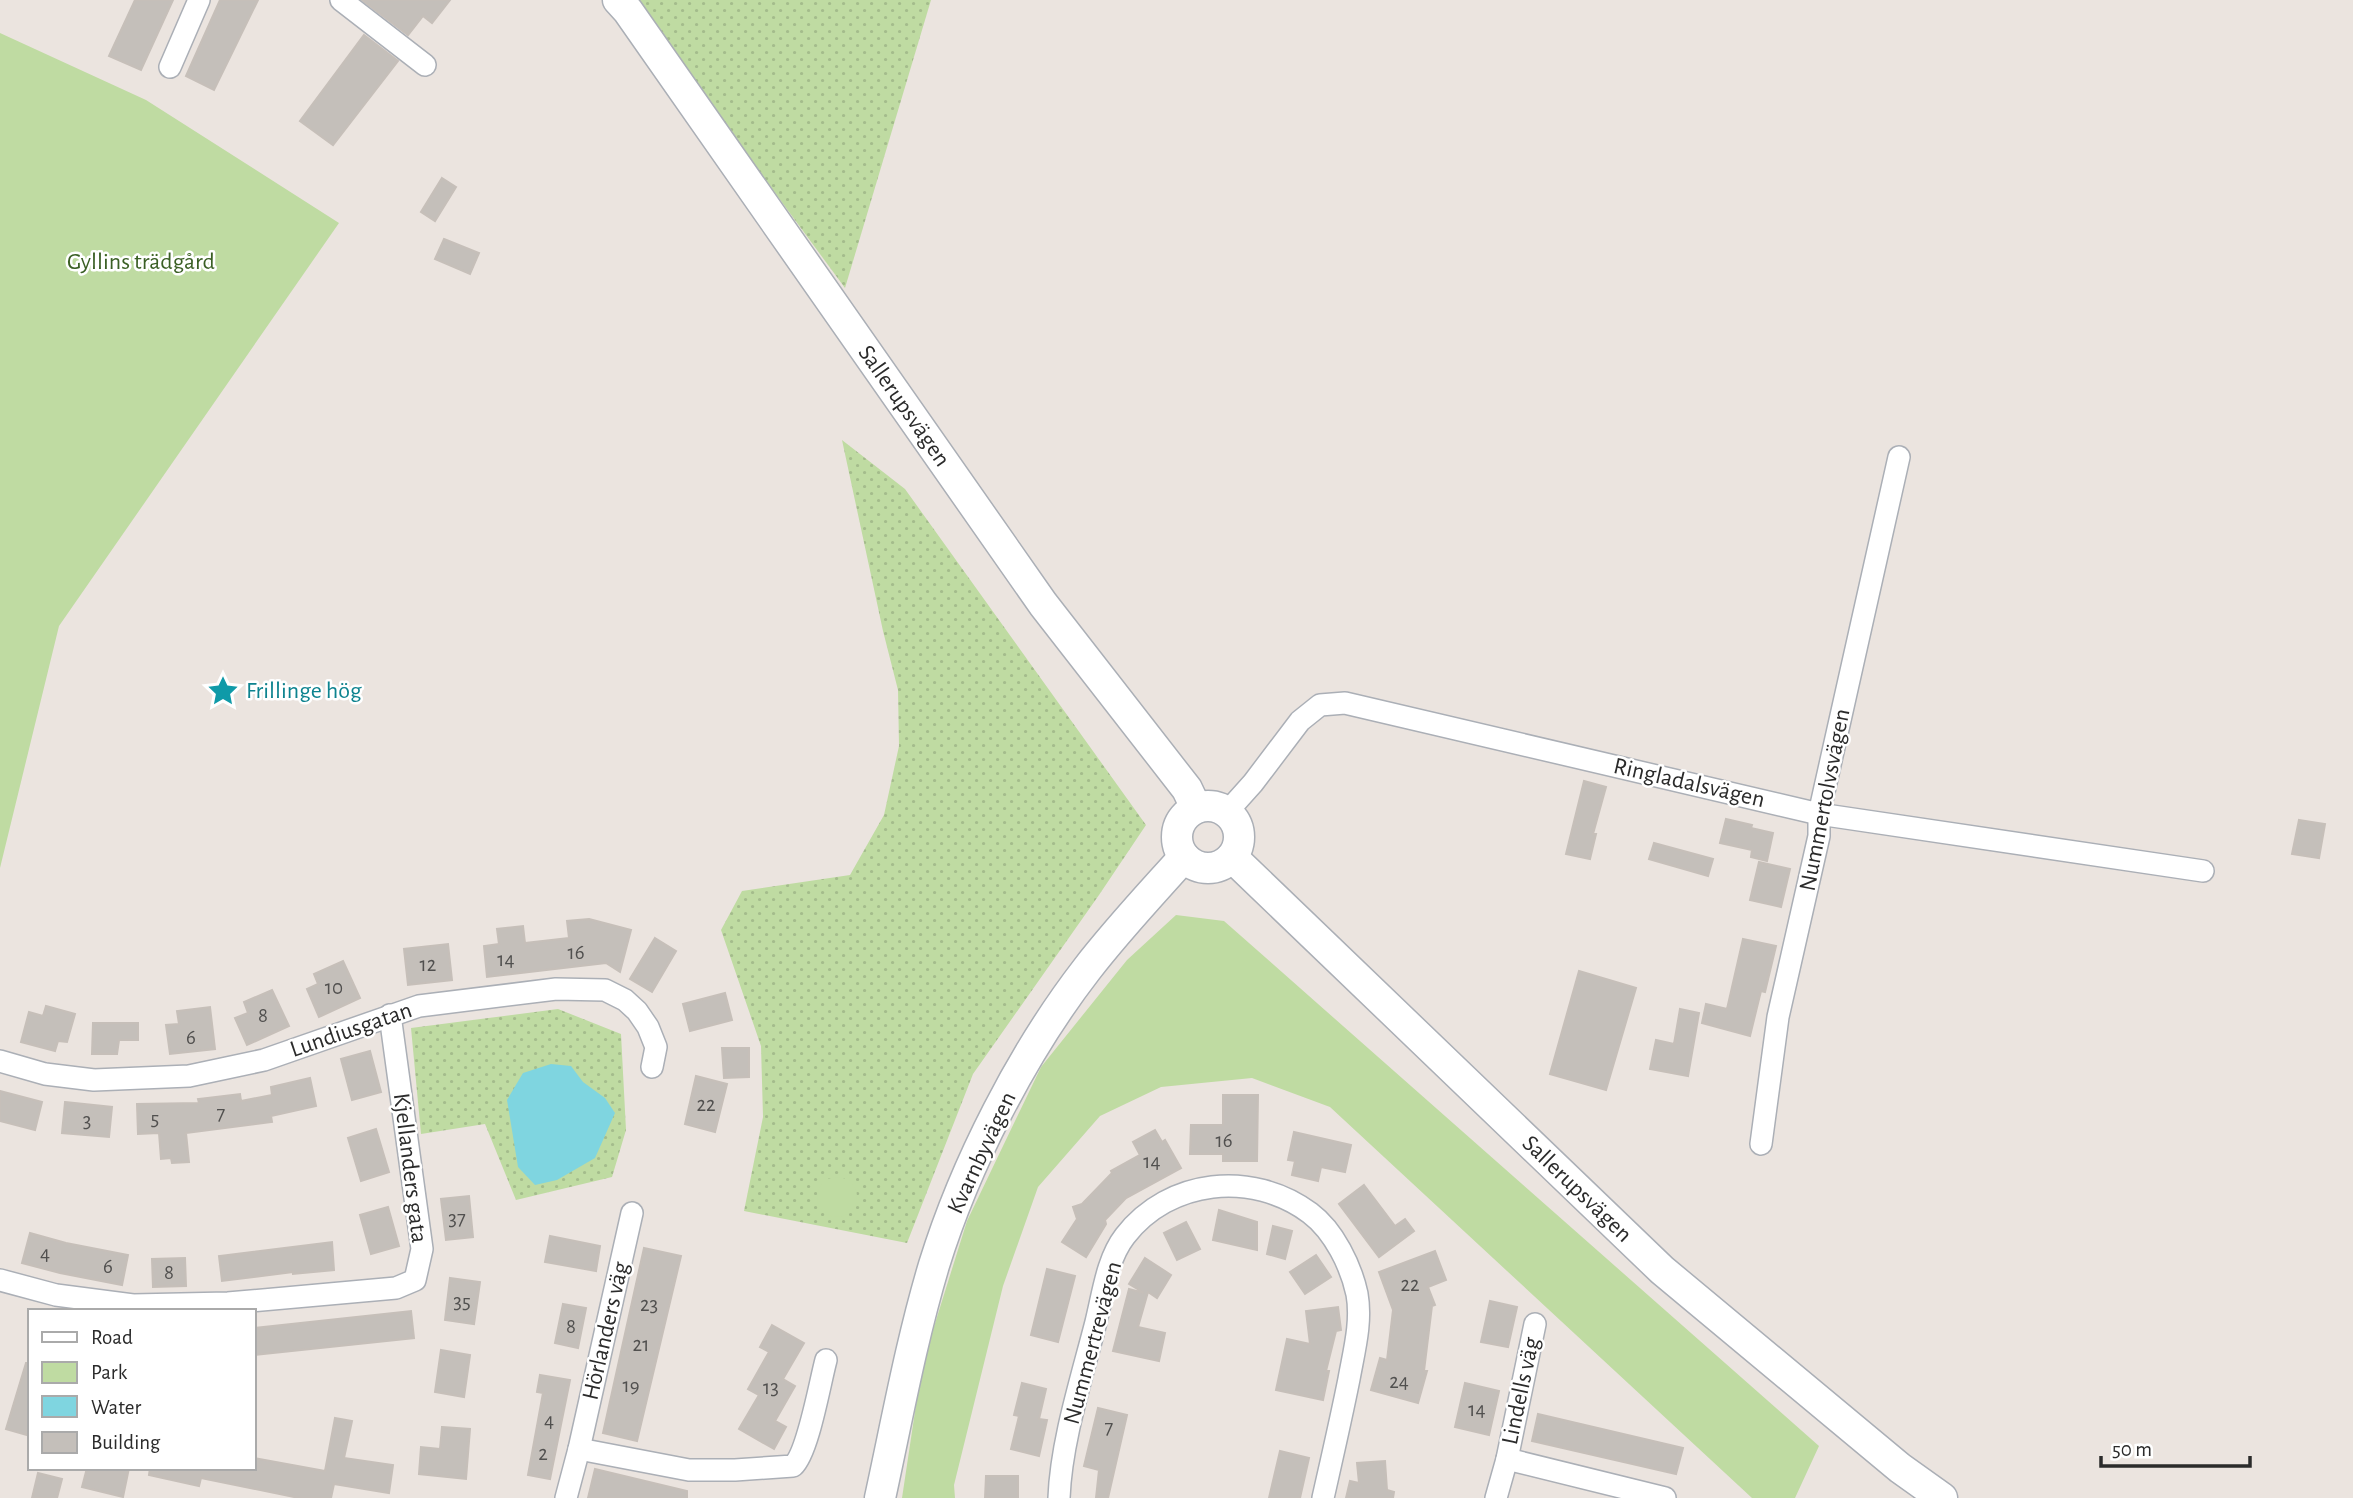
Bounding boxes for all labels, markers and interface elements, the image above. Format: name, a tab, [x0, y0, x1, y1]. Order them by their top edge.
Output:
park label: Gyllins trädgård	[67, 250, 215, 274]
street label: Sallerupsvägen	[853, 341, 955, 471]
place icon: Frillinge hög	[206, 674, 240, 708]
place label: Frillinge hög	[246, 679, 362, 703]
street label: Nummertolvsvägen	[1796, 707, 1854, 893]
street label: Ringladalsvägen	[1611, 754, 1767, 812]
house number: 16	[567, 942, 585, 963]
house number: 14	[497, 949, 515, 970]
house number: 12	[420, 954, 436, 975]
house number: 10	[325, 977, 343, 998]
street label: Lundiusgatan	[287, 998, 415, 1062]
house number: 8	[258, 1005, 268, 1026]
house number: 6	[186, 1027, 196, 1048]
street label: Kvarnbyvägen	[943, 1088, 1021, 1218]
street label: Kjellanders gata	[389, 1092, 431, 1244]
house number: 22	[696, 1094, 716, 1115]
house number: 7	[217, 1103, 226, 1124]
house number: 5	[151, 1108, 159, 1129]
house number: 3	[83, 1110, 91, 1131]
house number: 16	[1215, 1130, 1233, 1151]
street label: Sallerupsvägen	[1518, 1131, 1636, 1247]
house number: 14	[1143, 1151, 1161, 1172]
house number: 37	[448, 1208, 466, 1229]
house number: 4	[40, 1243, 50, 1264]
house number: 6	[103, 1256, 113, 1277]
street label: Hörlanders väg	[578, 1259, 634, 1402]
street label: Nummertrevägen	[1060, 1259, 1126, 1427]
house number: 8	[164, 1262, 174, 1283]
house number: 22	[1400, 1274, 1420, 1295]
house number: 35	[453, 1291, 471, 1312]
house number: 23	[640, 1294, 658, 1315]
legend	[28, 1309, 256, 1470]
house number: 8	[566, 1316, 576, 1337]
text: Road	[91, 1327, 133, 1348]
house number: 21	[633, 1334, 649, 1355]
street label: Lindells väg	[1498, 1335, 1544, 1447]
text: Park	[91, 1362, 128, 1383]
house number: 24	[1389, 1371, 1409, 1392]
house number: 19	[622, 1375, 640, 1396]
house number: 13	[763, 1377, 779, 1398]
text: Water	[91, 1397, 141, 1418]
house number: 14	[1468, 1399, 1486, 1420]
house number: 4	[544, 1410, 554, 1431]
house number: 7	[1105, 1417, 1114, 1438]
scale bar	[2101, 1424, 2250, 1468]
text: Building	[91, 1432, 161, 1453]
text: 50 m	[2112, 1439, 2152, 1460]
house number: 2	[538, 1443, 548, 1464]

